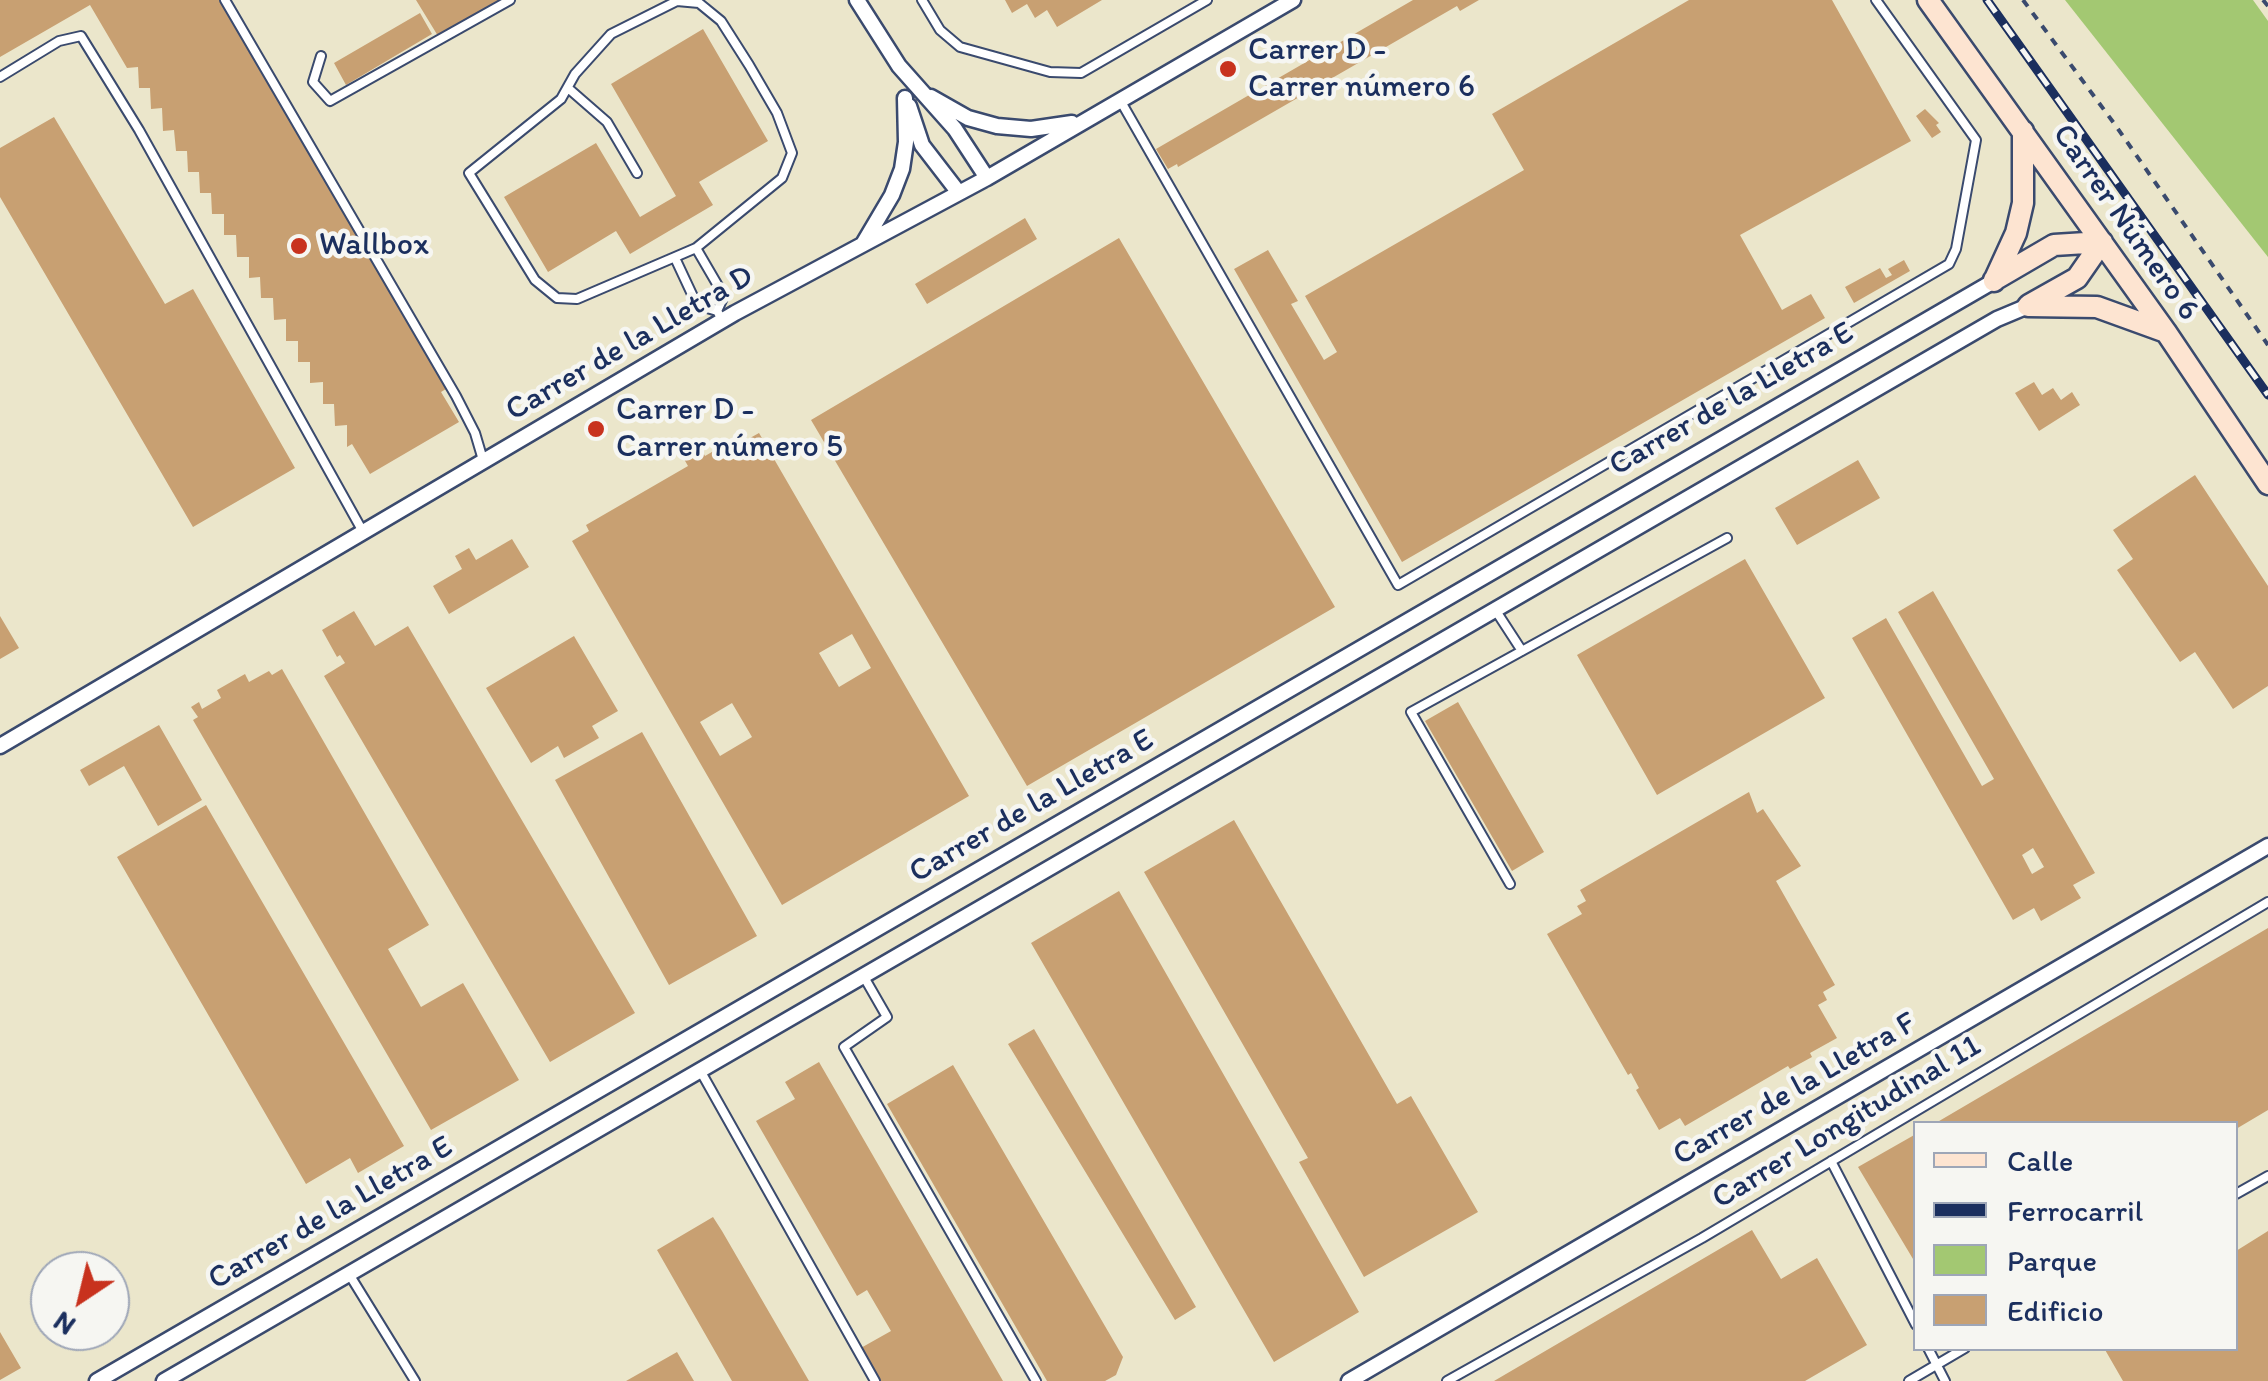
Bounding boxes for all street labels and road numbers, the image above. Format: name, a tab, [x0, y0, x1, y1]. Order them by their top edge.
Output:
street label: Carrer Número 6	[2043, 117, 2207, 329]
street label: Carrer de la Lletra D	[499, 258, 761, 430]
street label: Carrer de la Lletra E	[1603, 314, 1861, 486]
street label: Carrer de la Lletra E	[903, 721, 1161, 893]
street label: Carrer de la Lletra F	[1667, 1005, 1923, 1175]
street label: Carrer Longitudinal 11	[1706, 1028, 1988, 1218]
street label: Carrer de la Lletra E	[202, 1128, 460, 1300]

